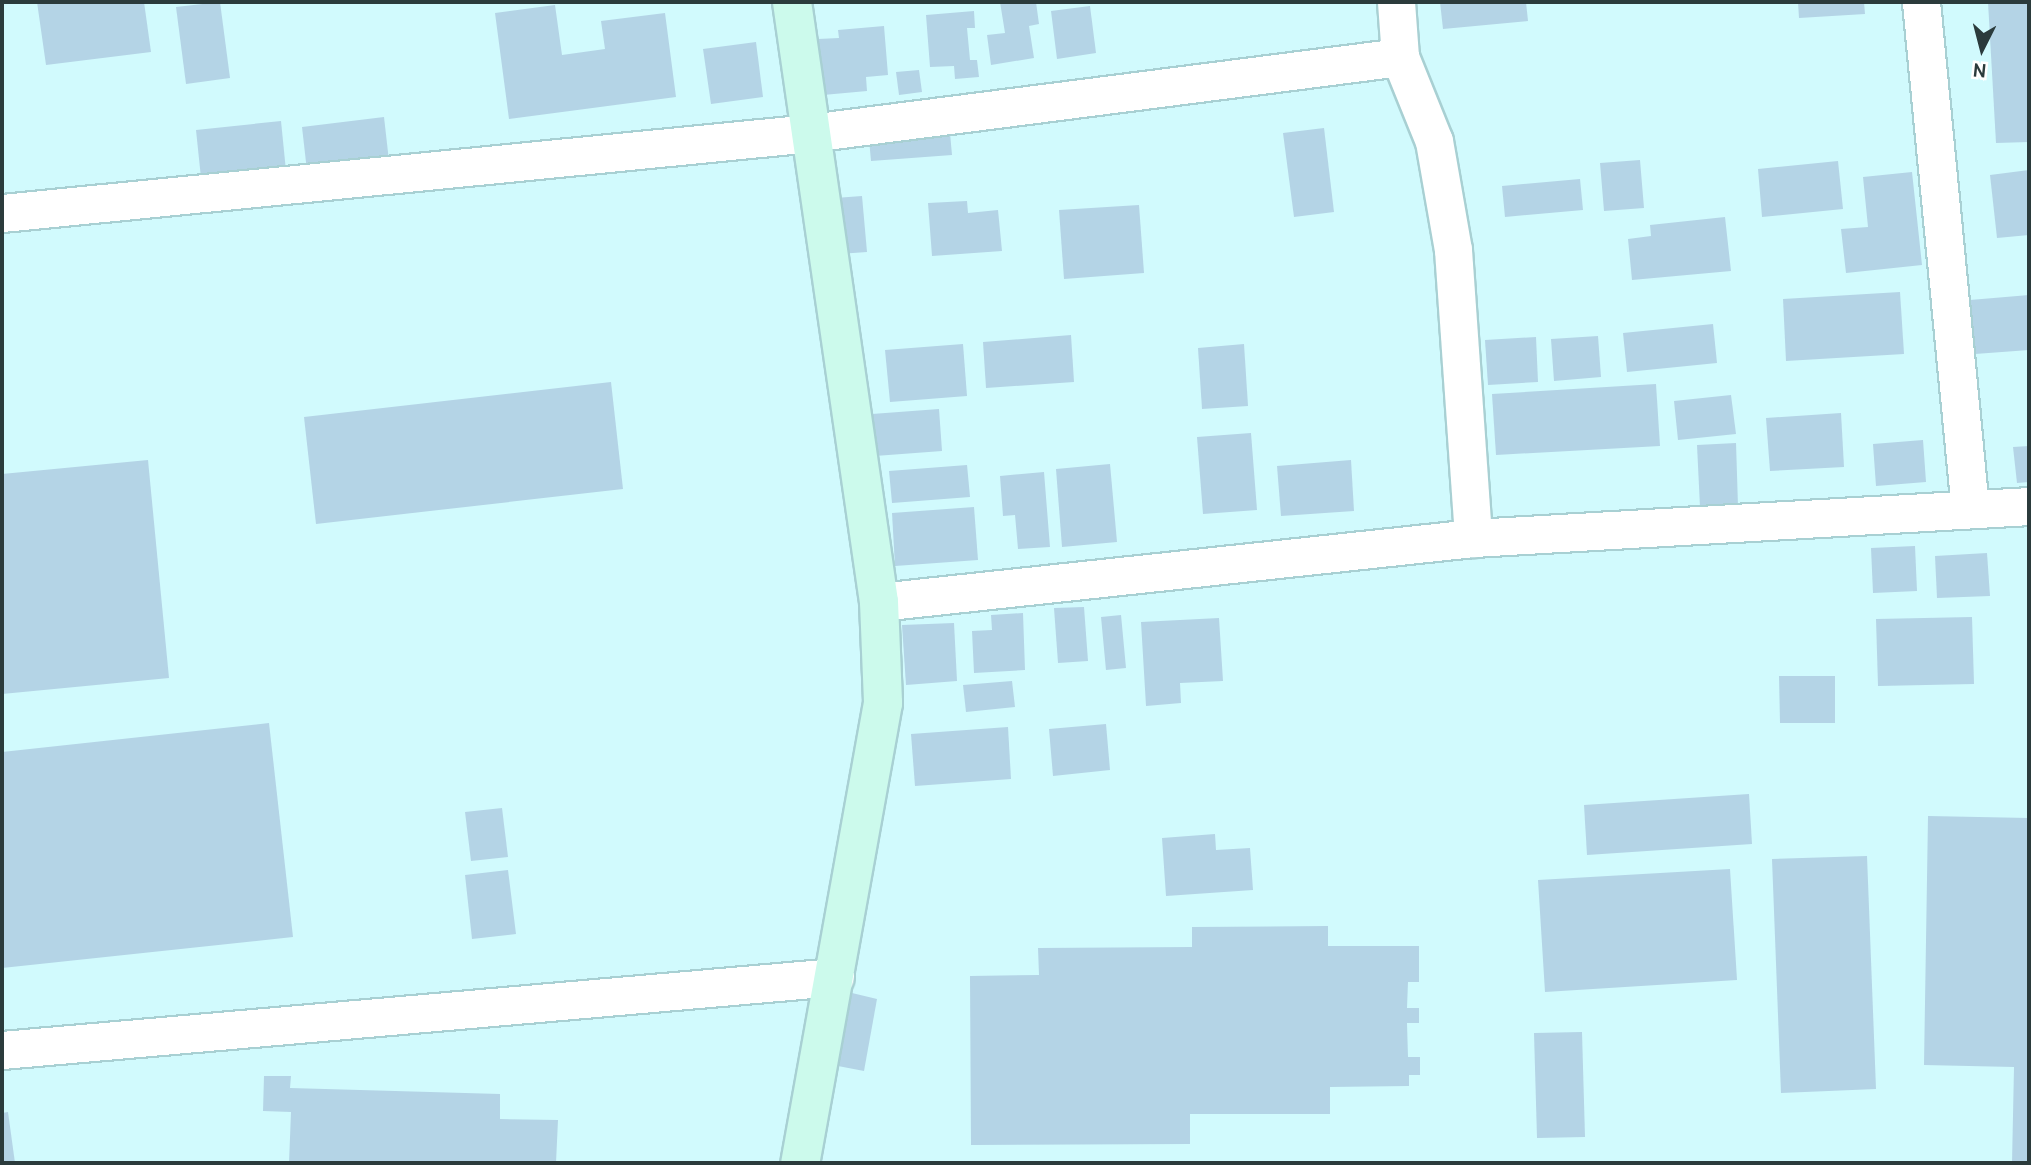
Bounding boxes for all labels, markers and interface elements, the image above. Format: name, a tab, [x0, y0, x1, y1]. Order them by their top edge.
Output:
north arrow	[1947, 14, 2017, 84]
text: N	[1972, 58, 1988, 83]

